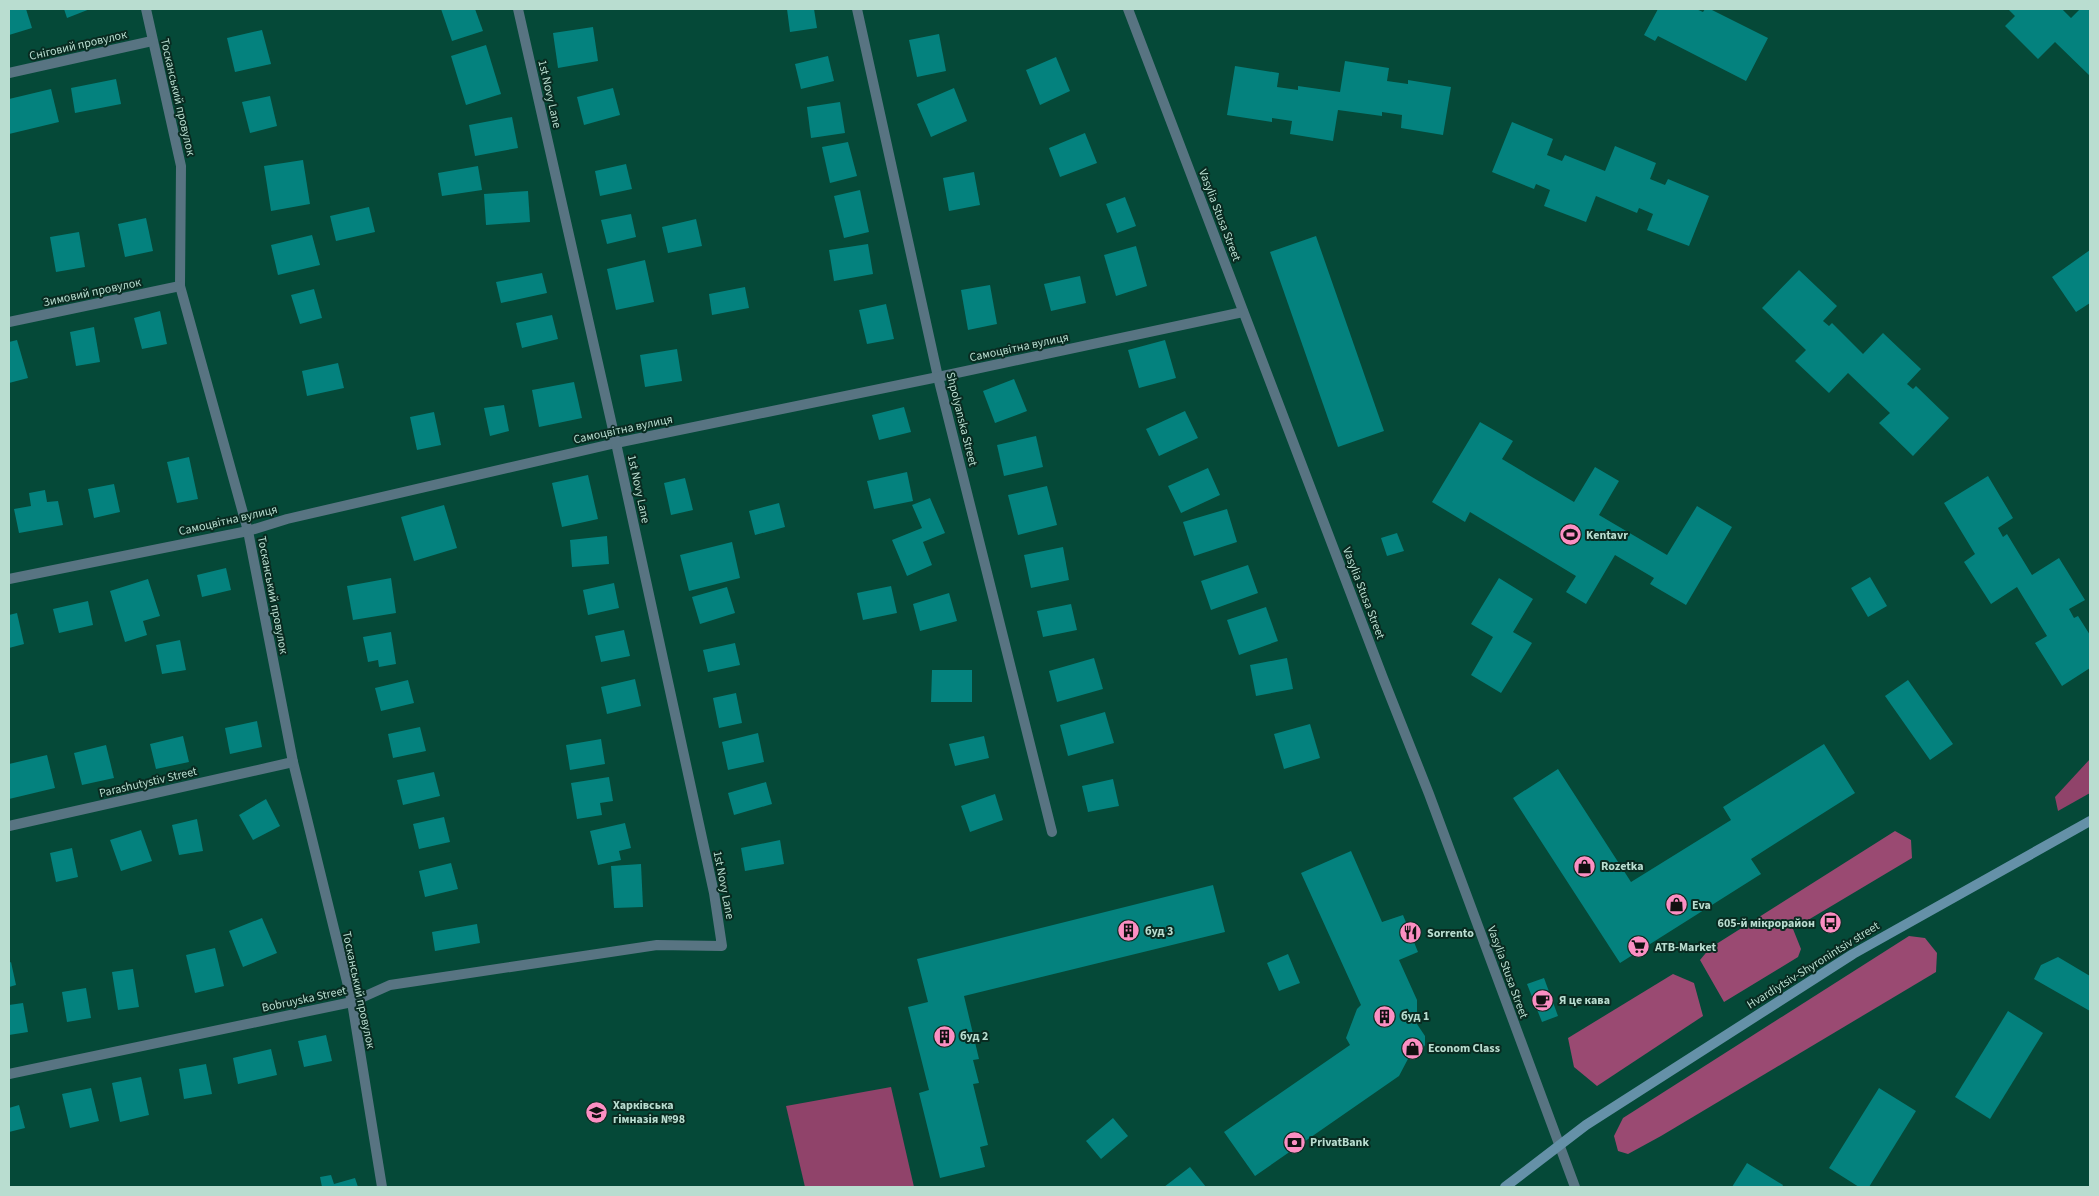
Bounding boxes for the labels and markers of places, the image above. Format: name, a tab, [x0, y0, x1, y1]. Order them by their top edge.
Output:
sports icon: Kentavr	[1558, 523, 1582, 547]
place label: Kentavr	[1586, 527, 1628, 544]
shop icon: Rozetka	[1573, 854, 1597, 878]
place label: Rozetka	[1601, 858, 1644, 875]
shop icon: Eva	[1664, 893, 1688, 917]
place label: Eva	[1692, 897, 1711, 914]
bus stop icon: 605-й мікрорайон	[1819, 911, 1843, 935]
place label: 605-й мікрорайон	[1718, 915, 1815, 932]
building icon: буд 3	[1117, 919, 1141, 943]
restaurant icon: Sorrento	[1399, 921, 1423, 945]
place label: буд 3	[1145, 923, 1173, 940]
place label: Sorrento	[1427, 925, 1474, 942]
supermarket icon: ATB-Market	[1627, 935, 1651, 959]
place label: ATB-Market	[1654, 939, 1716, 956]
cafe icon: Я це кава	[1531, 988, 1555, 1012]
place label: Я це кава	[1559, 992, 1610, 1009]
building icon: буд 1	[1373, 1004, 1397, 1028]
place label: буд 1	[1401, 1008, 1429, 1025]
building icon: буд 2	[932, 1024, 956, 1048]
place label: буд 2	[960, 1028, 988, 1045]
shop icon: Econom Class	[1400, 1036, 1424, 1060]
place label: Econom Class	[1428, 1040, 1500, 1057]
place label: Харківська гімназія №98	[613, 1097, 685, 1128]
school or university icon: Харківська гімназія №98	[585, 1100, 609, 1124]
bank icon: PrivatBank	[1282, 1130, 1306, 1154]
place label: PrivatBank	[1310, 1134, 1369, 1151]

